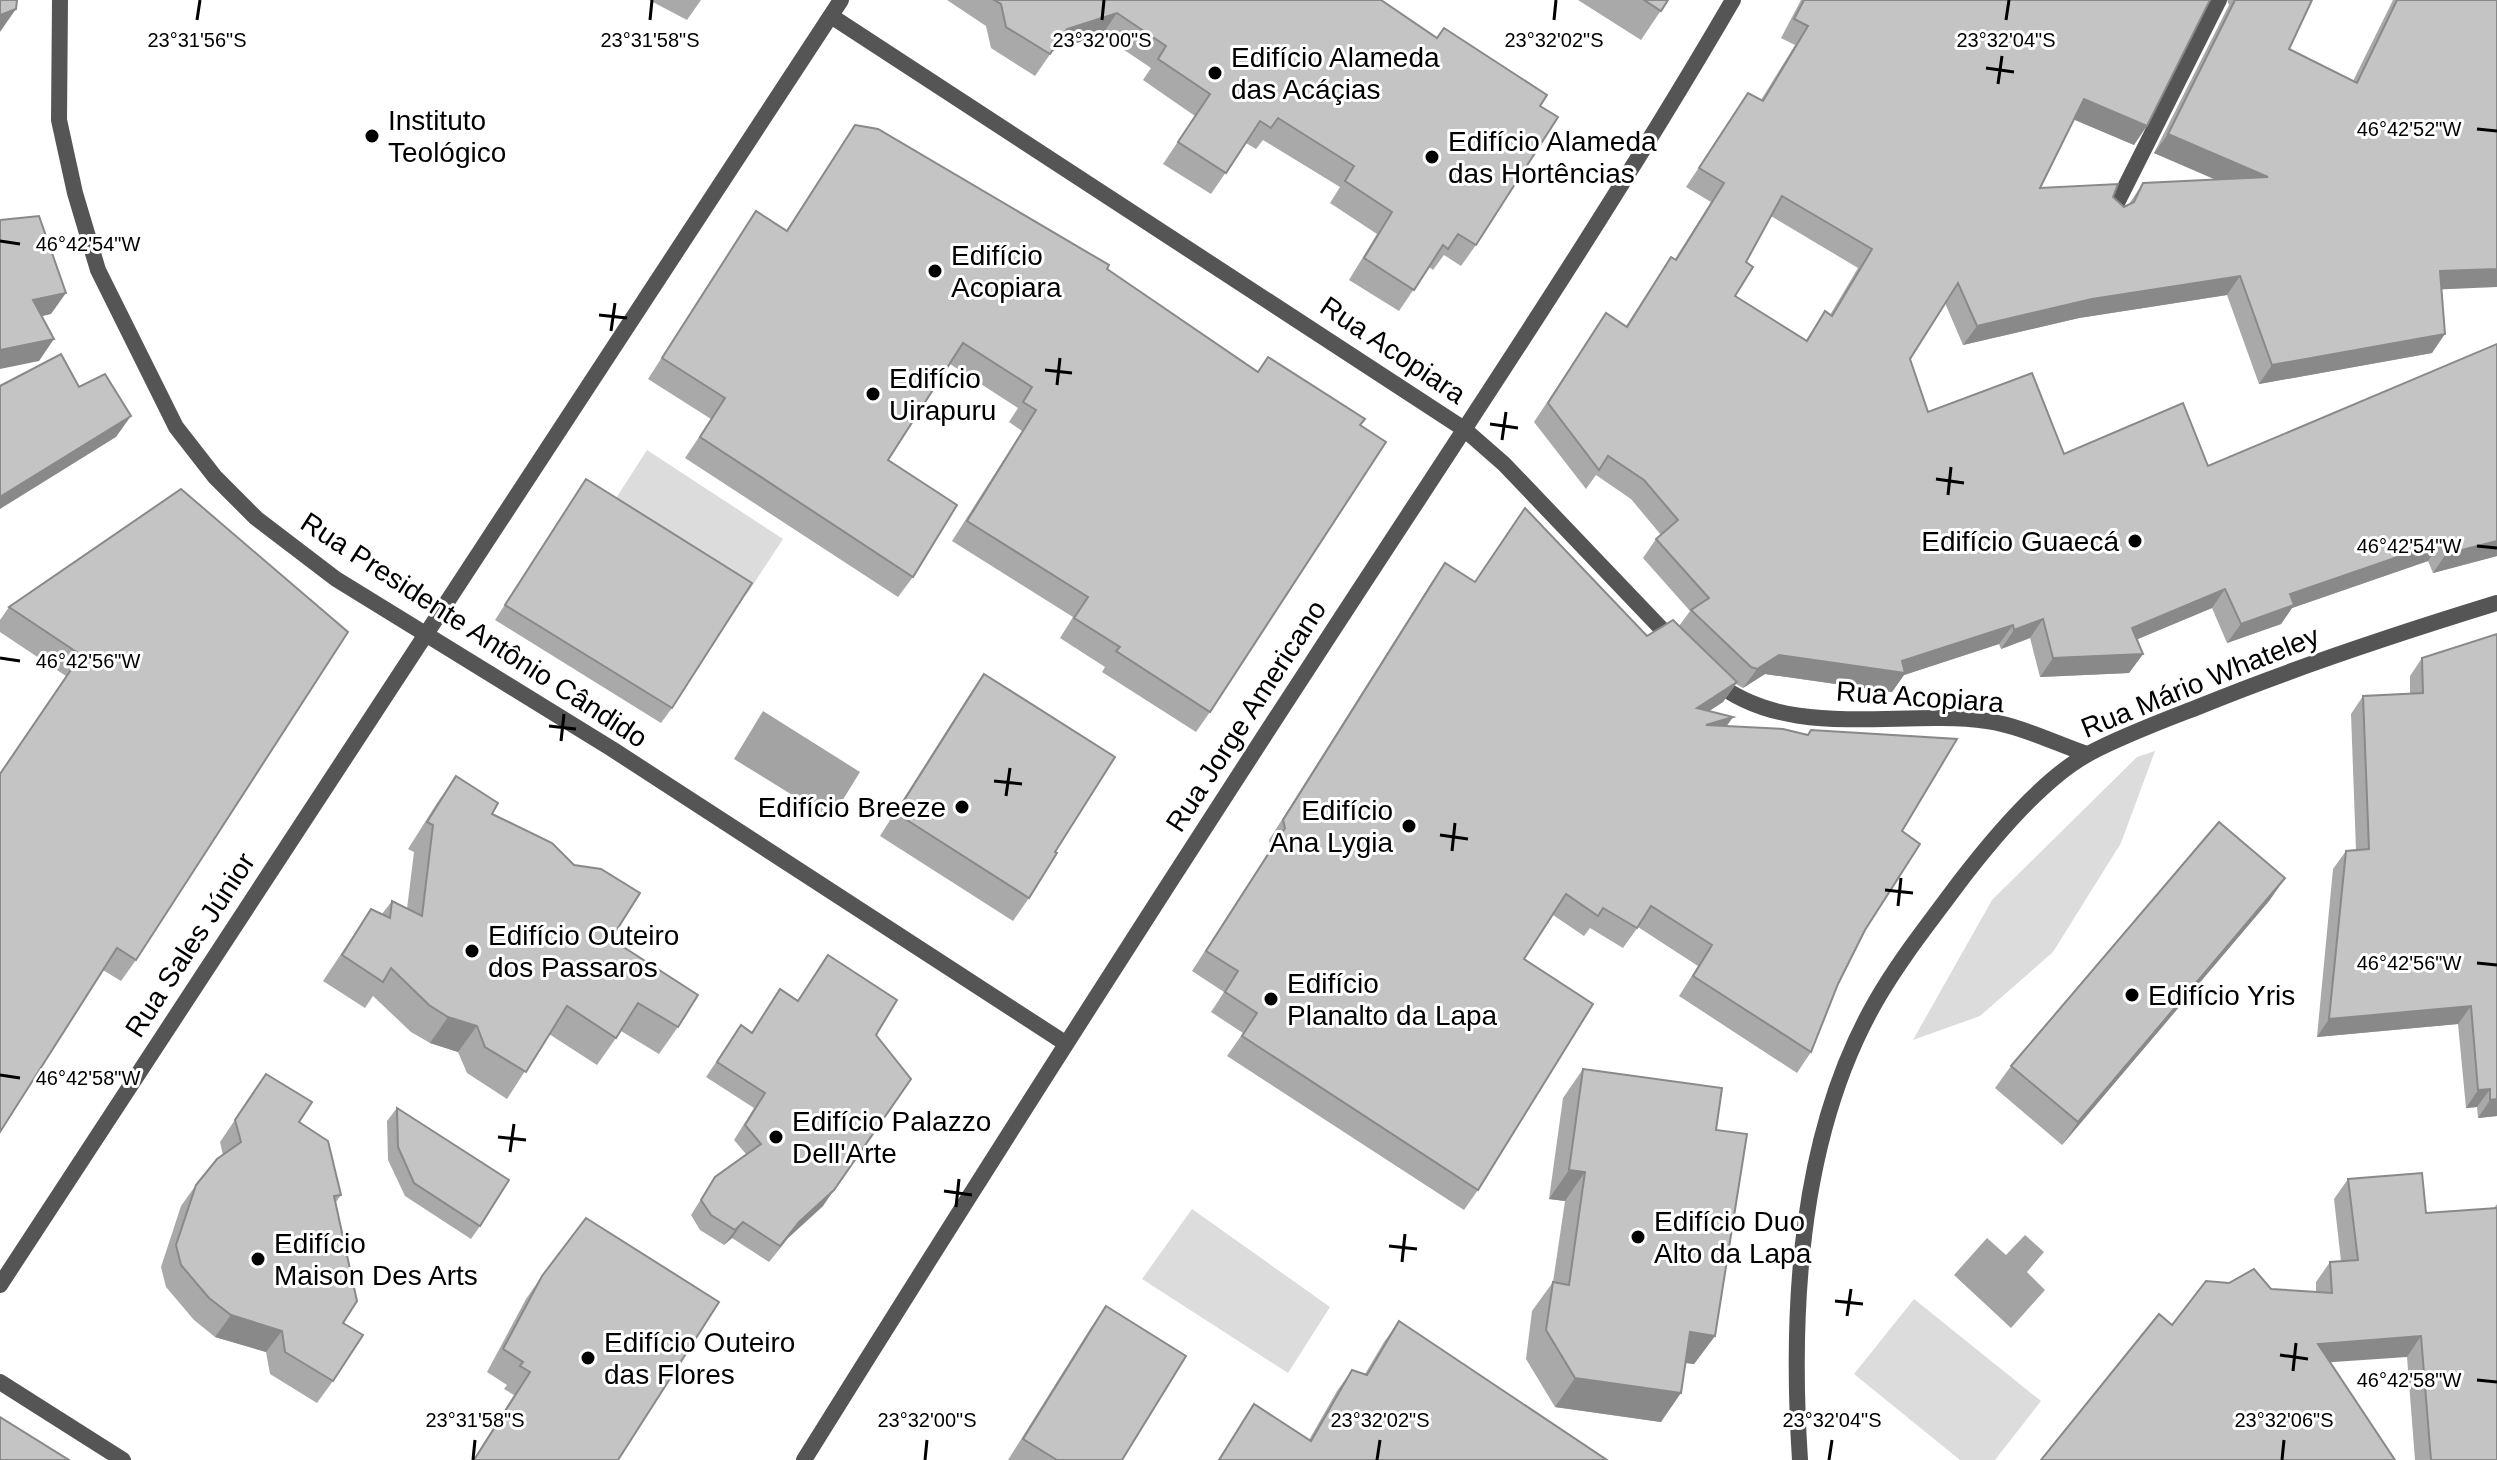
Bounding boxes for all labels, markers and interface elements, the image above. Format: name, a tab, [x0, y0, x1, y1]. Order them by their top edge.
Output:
text: 23°31'56"S	[148, 29, 247, 51]
text: 23°31'58"S	[601, 29, 700, 51]
text: 23°32'00"S	[1053, 29, 1152, 51]
text: 23°32'02"S	[1505, 29, 1604, 51]
text: 23°32'04"S	[1957, 29, 2056, 51]
place label: Edifício Alameda das Acáçias	[1231, 42, 1440, 105]
marker: Edifício Alameda das Acáçias	[1206, 64, 1224, 82]
place label: Instituto Teológico	[388, 105, 506, 168]
text: 46°42'52"W	[2357, 118, 2461, 140]
place label: Edifício Alameda das Hortências	[1448, 126, 1657, 189]
marker: Instituto Teológico	[363, 127, 381, 145]
marker: Edifício Alameda das Hortências	[1423, 148, 1441, 166]
text: 46°42'54"W	[36, 233, 140, 255]
place label: Edifício Acopiara	[951, 240, 1062, 303]
marker: Edifício Acopiara	[926, 262, 944, 280]
street label: Rua Acopiara	[1315, 290, 1472, 410]
place label: Edifício Uirapuru	[889, 363, 996, 426]
marker: Edifício Uirapuru	[864, 385, 882, 403]
street label: Rua Presidente Antônio Cândido	[295, 506, 653, 754]
place label: Edifício Guaecá	[1921, 526, 2119, 557]
marker: Edifício Guaecá	[2126, 532, 2144, 550]
text: 46°42'54"W	[2357, 535, 2461, 557]
street label: Rua Jorge Americano	[1160, 595, 1332, 837]
street label: Rua Mário Whateley	[2077, 620, 2323, 744]
text: 46°42'56"W	[36, 650, 140, 672]
street label: Rua Acopiara	[1835, 676, 2005, 718]
place label: Edifício Breeze	[758, 792, 946, 823]
place label: Edifício Ana Lygia	[1270, 795, 1393, 858]
marker: Edifício Breeze	[953, 798, 971, 816]
marker: Edifício Ana Lygia	[1400, 817, 1418, 835]
street label: Rua Sales Júnior	[119, 847, 261, 1043]
place label: Edifício Outeiro dos Passaros	[488, 920, 679, 983]
marker: Edifício Outeiro dos Passaros	[463, 942, 481, 960]
text: 46°42'56"W	[2357, 952, 2461, 974]
place label: Edifício Planalto da Lapa	[1287, 968, 1498, 1031]
place label: Edifício Yris	[2148, 980, 2295, 1011]
marker: Edifício Yris	[2123, 986, 2141, 1004]
marker: Edifício Planalto da Lapa	[1262, 990, 1280, 1008]
text: 46°42'58"W	[36, 1067, 140, 1089]
place label: Edifício Palazzo Dell'Arte	[792, 1106, 991, 1169]
marker: Edifício Palazzo Dell'Arte	[767, 1128, 785, 1146]
place label: Edifício Duo Alto da Lapa	[1654, 1206, 1812, 1269]
place label: Edifício Maison Des Arts	[274, 1228, 478, 1291]
marker: Edifício Duo Alto da Lapa	[1629, 1228, 1647, 1246]
marker: Edifício Maison Des Arts	[249, 1250, 267, 1268]
place label: Edifício Outeiro das Flores	[604, 1327, 795, 1390]
marker: Edifício Outeiro das Flores	[579, 1349, 597, 1367]
text: 46°42'58"W	[2357, 1369, 2461, 1391]
text: 23°31'58"S	[426, 1409, 525, 1431]
text: 23°32'00"S	[878, 1409, 977, 1431]
text: 23°32'02"S	[1331, 1409, 1430, 1431]
text: 23°32'04"S	[1783, 1409, 1882, 1431]
text: 23°32'06"S	[2235, 1409, 2334, 1431]

